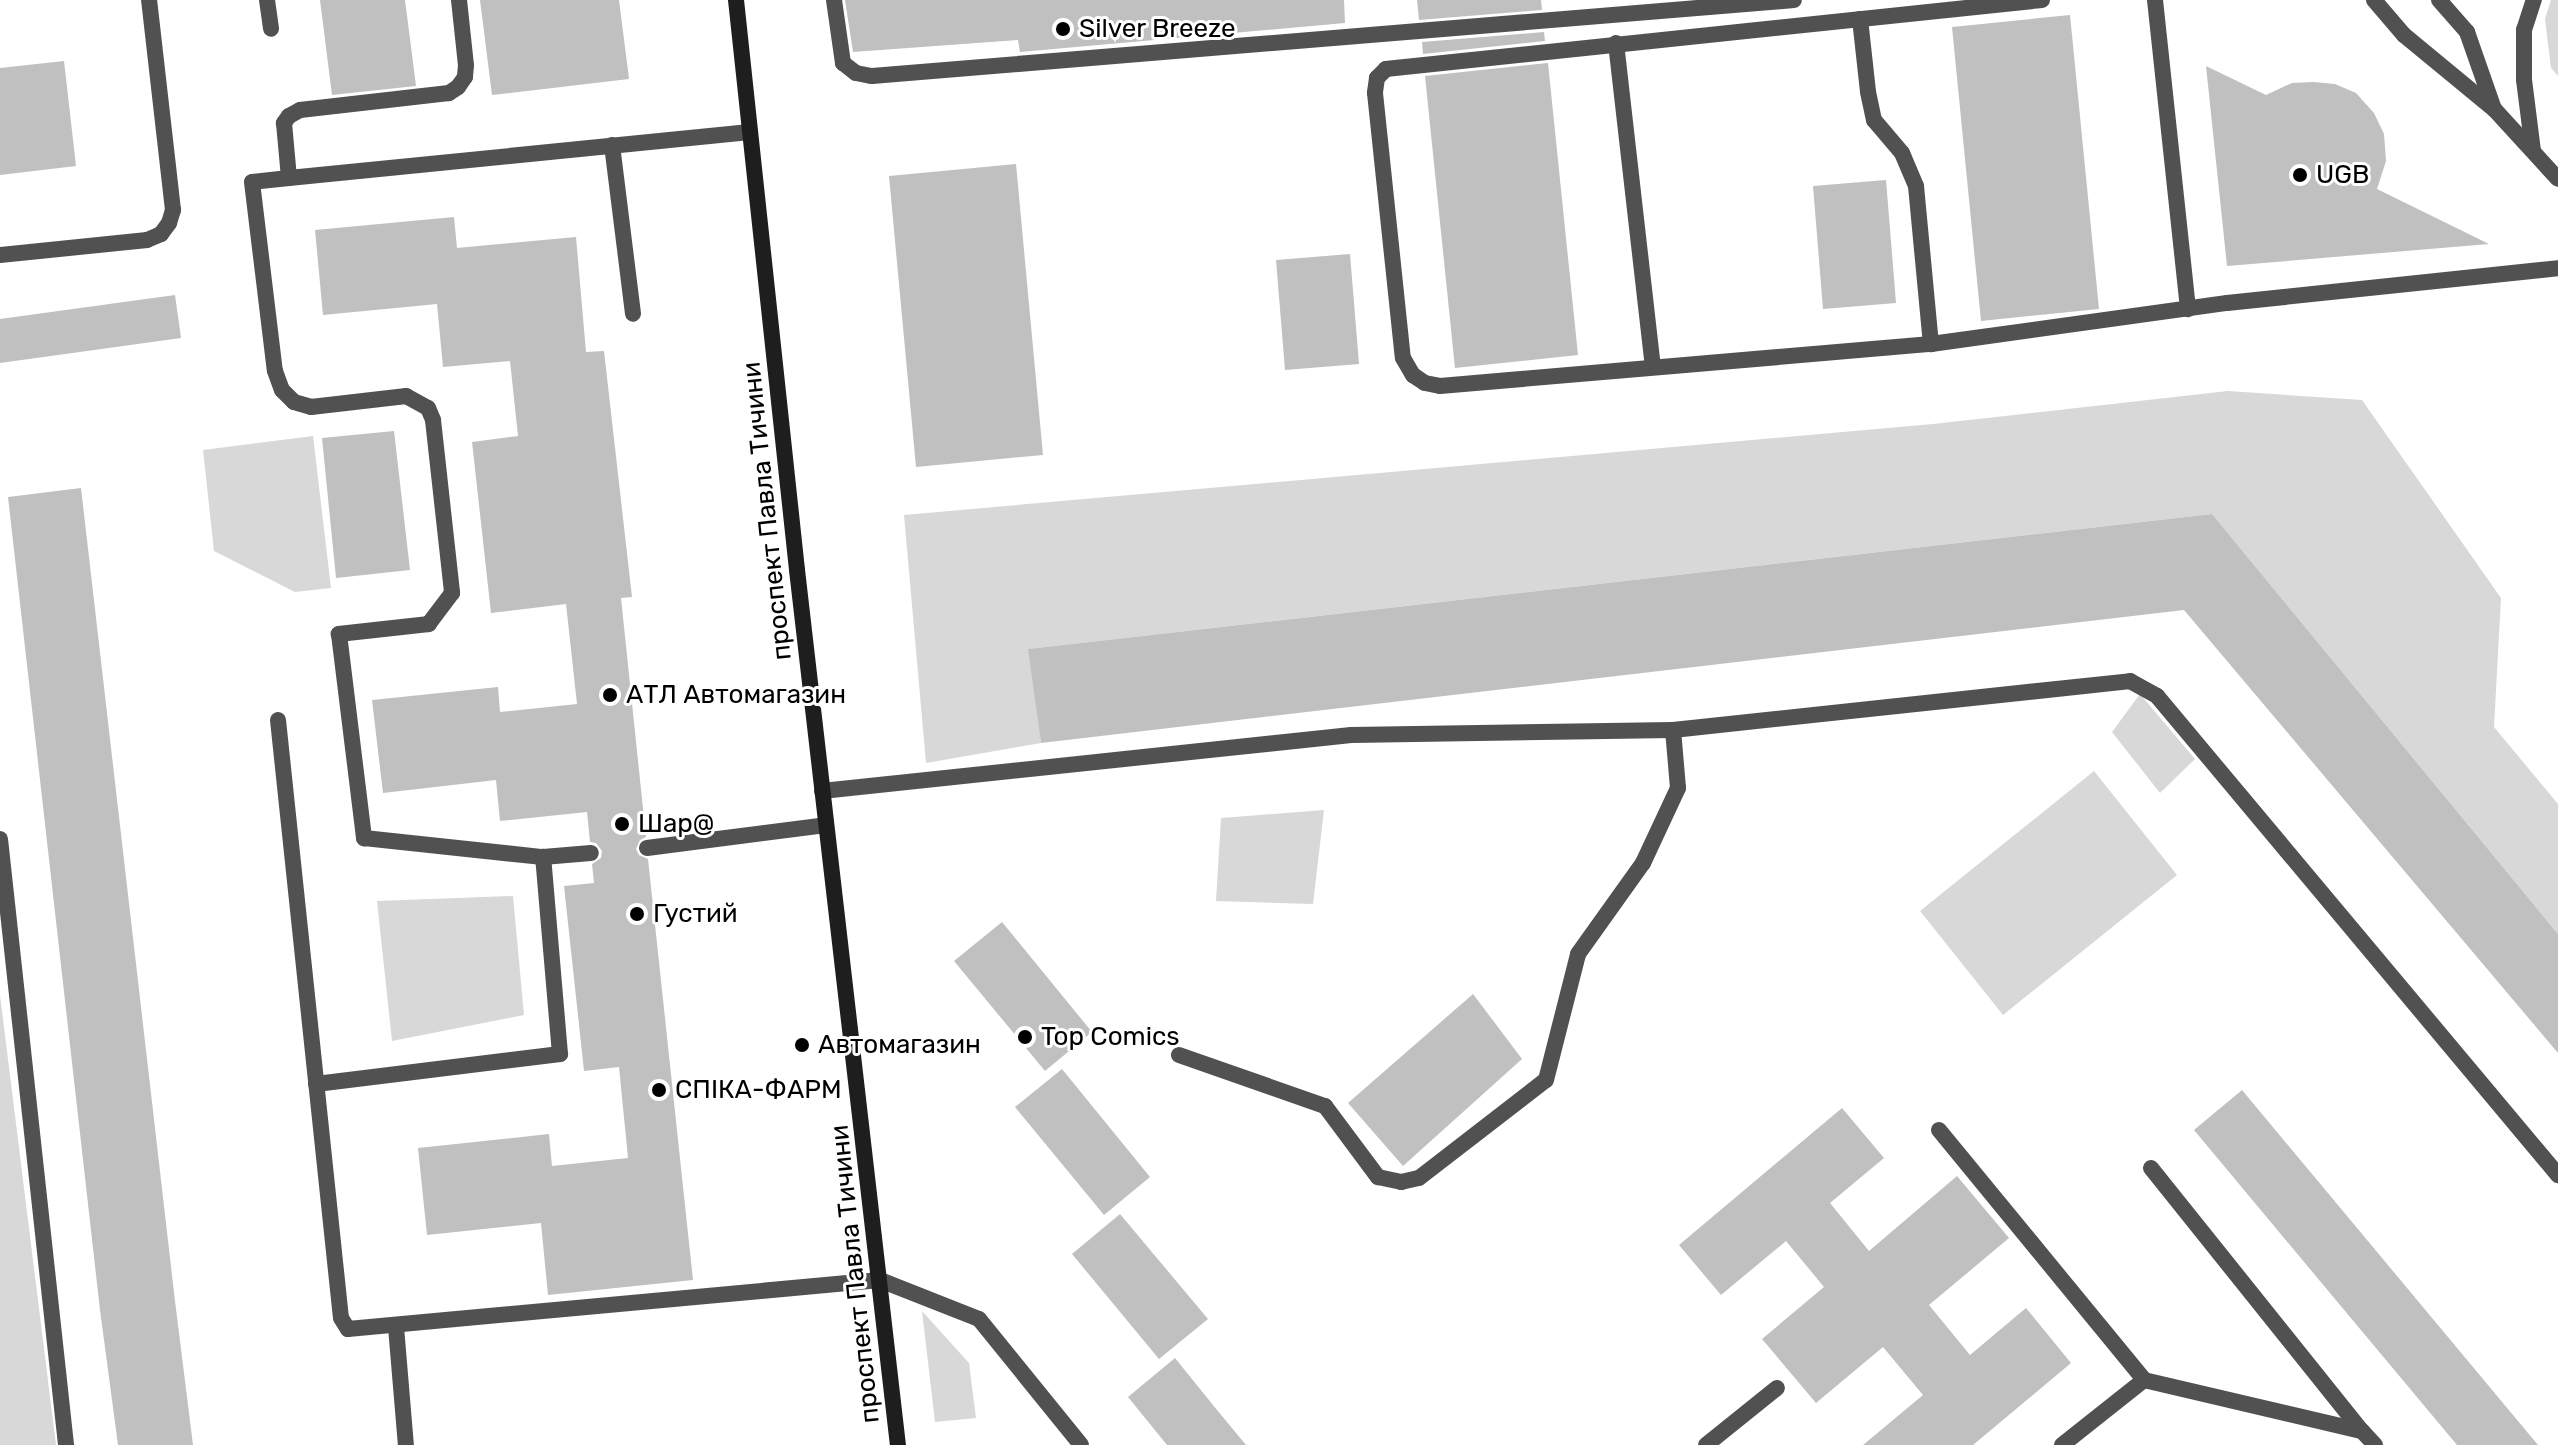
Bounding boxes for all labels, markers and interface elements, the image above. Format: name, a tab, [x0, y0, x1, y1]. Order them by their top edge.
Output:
place label: Silver Breeze	[1079, 13, 1236, 45]
marker: Silver Breeze	[1054, 20, 1072, 38]
place label: UGB	[2316, 159, 2369, 191]
marker: UGB	[2291, 166, 2309, 184]
street label: проспект Павла Тичини	[736, 360, 798, 662]
place label: АТЛ Автомагазин	[626, 679, 846, 711]
marker: АТЛ Автомагазин	[601, 686, 619, 704]
place label: Шар@	[638, 808, 714, 840]
marker: Шар@	[613, 815, 631, 833]
place label: Густий	[653, 898, 738, 930]
marker: Густий	[628, 905, 646, 923]
place label: Top Comics	[1041, 1021, 1180, 1053]
marker: Top Comics	[1016, 1028, 1034, 1046]
place label: Автомагазин	[818, 1029, 981, 1061]
marker: Автомагазин	[793, 1036, 811, 1054]
place label: СПІКА-ФАРМ	[675, 1074, 842, 1106]
marker: СПІКА-ФАРМ	[650, 1081, 668, 1099]
street label: проспект Павла Тичини	[824, 1123, 886, 1425]

